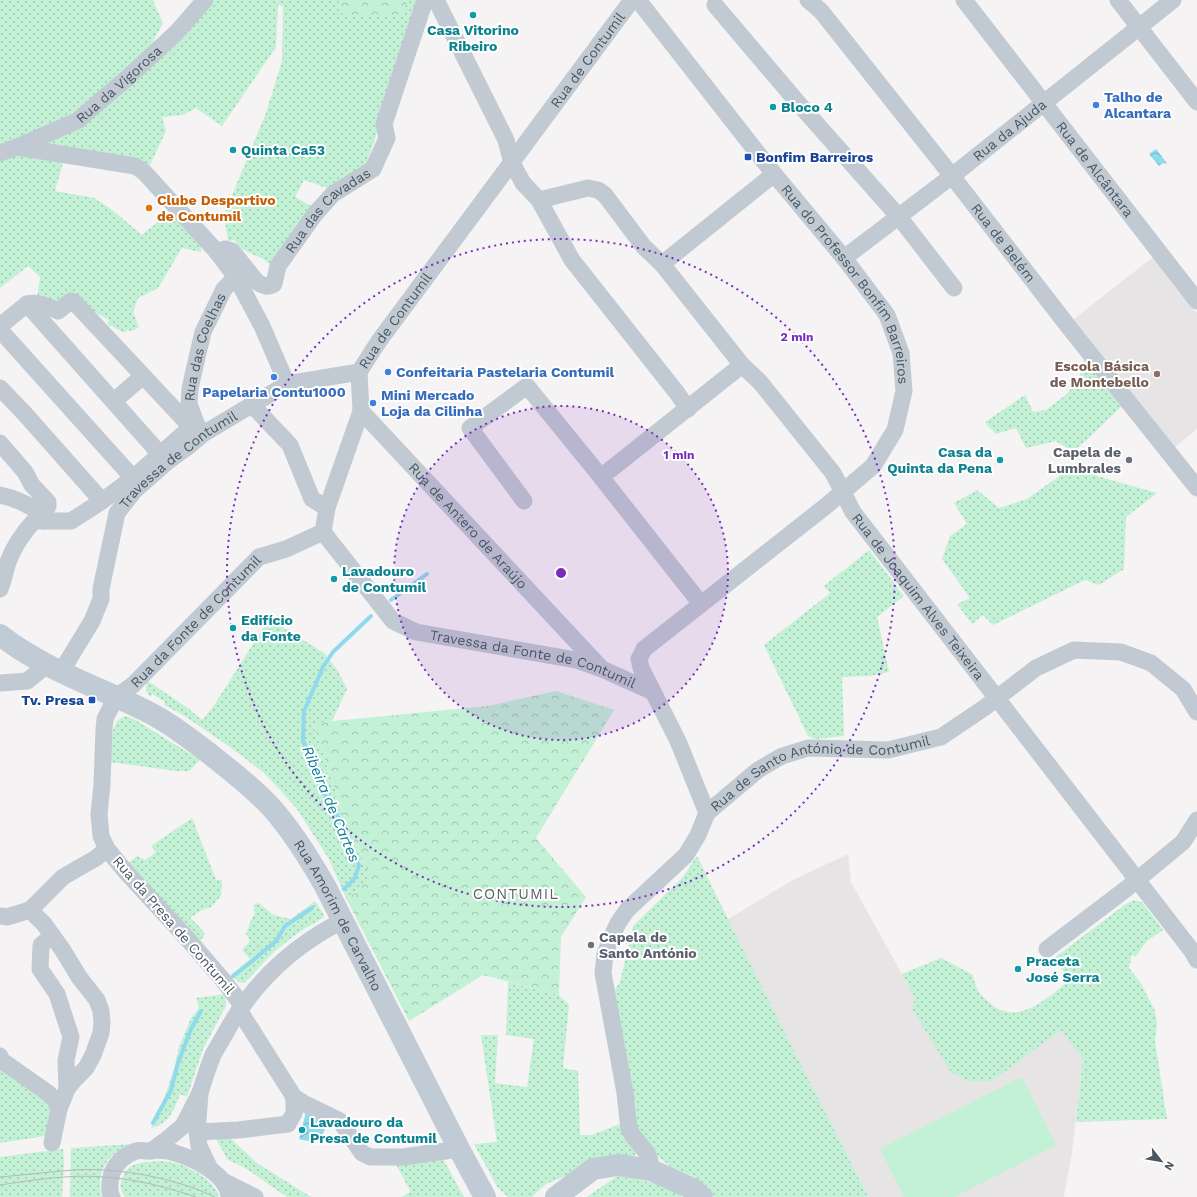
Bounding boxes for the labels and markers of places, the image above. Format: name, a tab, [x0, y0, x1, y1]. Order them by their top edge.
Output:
marker: Casa Vitorino Ribeiro	[468, 10, 478, 20]
place label: Casa Vitorino Ribeiro	[427, 22, 519, 54]
place label: Talho de Alcantara	[1104, 89, 1172, 121]
place label: Bloco 4	[781, 99, 833, 115]
marker: Talho de Alcantara	[1091, 100, 1101, 110]
marker: Bloco 4	[768, 102, 778, 112]
place label: Quinta Ca53	[241, 142, 325, 158]
marker: Quinta Ca53	[228, 145, 238, 155]
place label: Bonfim Barreiros	[756, 149, 874, 165]
marker: Bonfim Barreiros	[743, 152, 753, 162]
place label: Clube Desportivo de Contumil	[157, 192, 276, 224]
marker: Clube Desportivo de Contumil	[144, 203, 154, 213]
place label: Escola Básica de Montebello	[1050, 358, 1150, 390]
place label: Confeitaria Pastelaria Contumil	[396, 364, 614, 380]
marker: Confeitaria Pastelaria Contumil	[383, 367, 393, 377]
marker: Escola Básica de Montebello	[1152, 369, 1162, 379]
marker: Papelaria Contu1000	[269, 372, 279, 382]
place label: Papelaria Contu1000	[202, 384, 346, 400]
place label: Mini Mercado Loja da Cilinha	[381, 387, 483, 419]
marker: Mini Mercado Loja da Cilinha	[368, 398, 378, 408]
place label: Casa da Quinta da Pena	[887, 444, 993, 476]
place label: Capela de Lumbrales	[1048, 444, 1122, 476]
marker: Casa da Quinta da Pena	[995, 455, 1005, 465]
marker: Capela de Lumbrales	[1124, 455, 1134, 465]
place label: Lavadouro de Contumil	[342, 563, 426, 595]
centre of rings	[554, 566, 568, 580]
marker: Lavadouro de Contumil	[329, 574, 339, 584]
place label: Edifício da Fonte	[241, 612, 301, 644]
marker: Edifício da Fonte	[228, 623, 238, 633]
place label: Tv. Presa	[21, 692, 85, 708]
marker: Tv. Presa	[87, 695, 97, 705]
place label: Capela de Santo António	[599, 929, 697, 961]
marker: Capela de Santo António	[586, 940, 596, 950]
place label: Praceta José Serra	[1026, 953, 1101, 985]
marker: Praceta José Serra	[1013, 964, 1023, 974]
place label: Lavadouro da Presa de Contumil	[310, 1114, 437, 1146]
marker: Lavadouro da Presa de Contumil	[297, 1125, 307, 1135]

